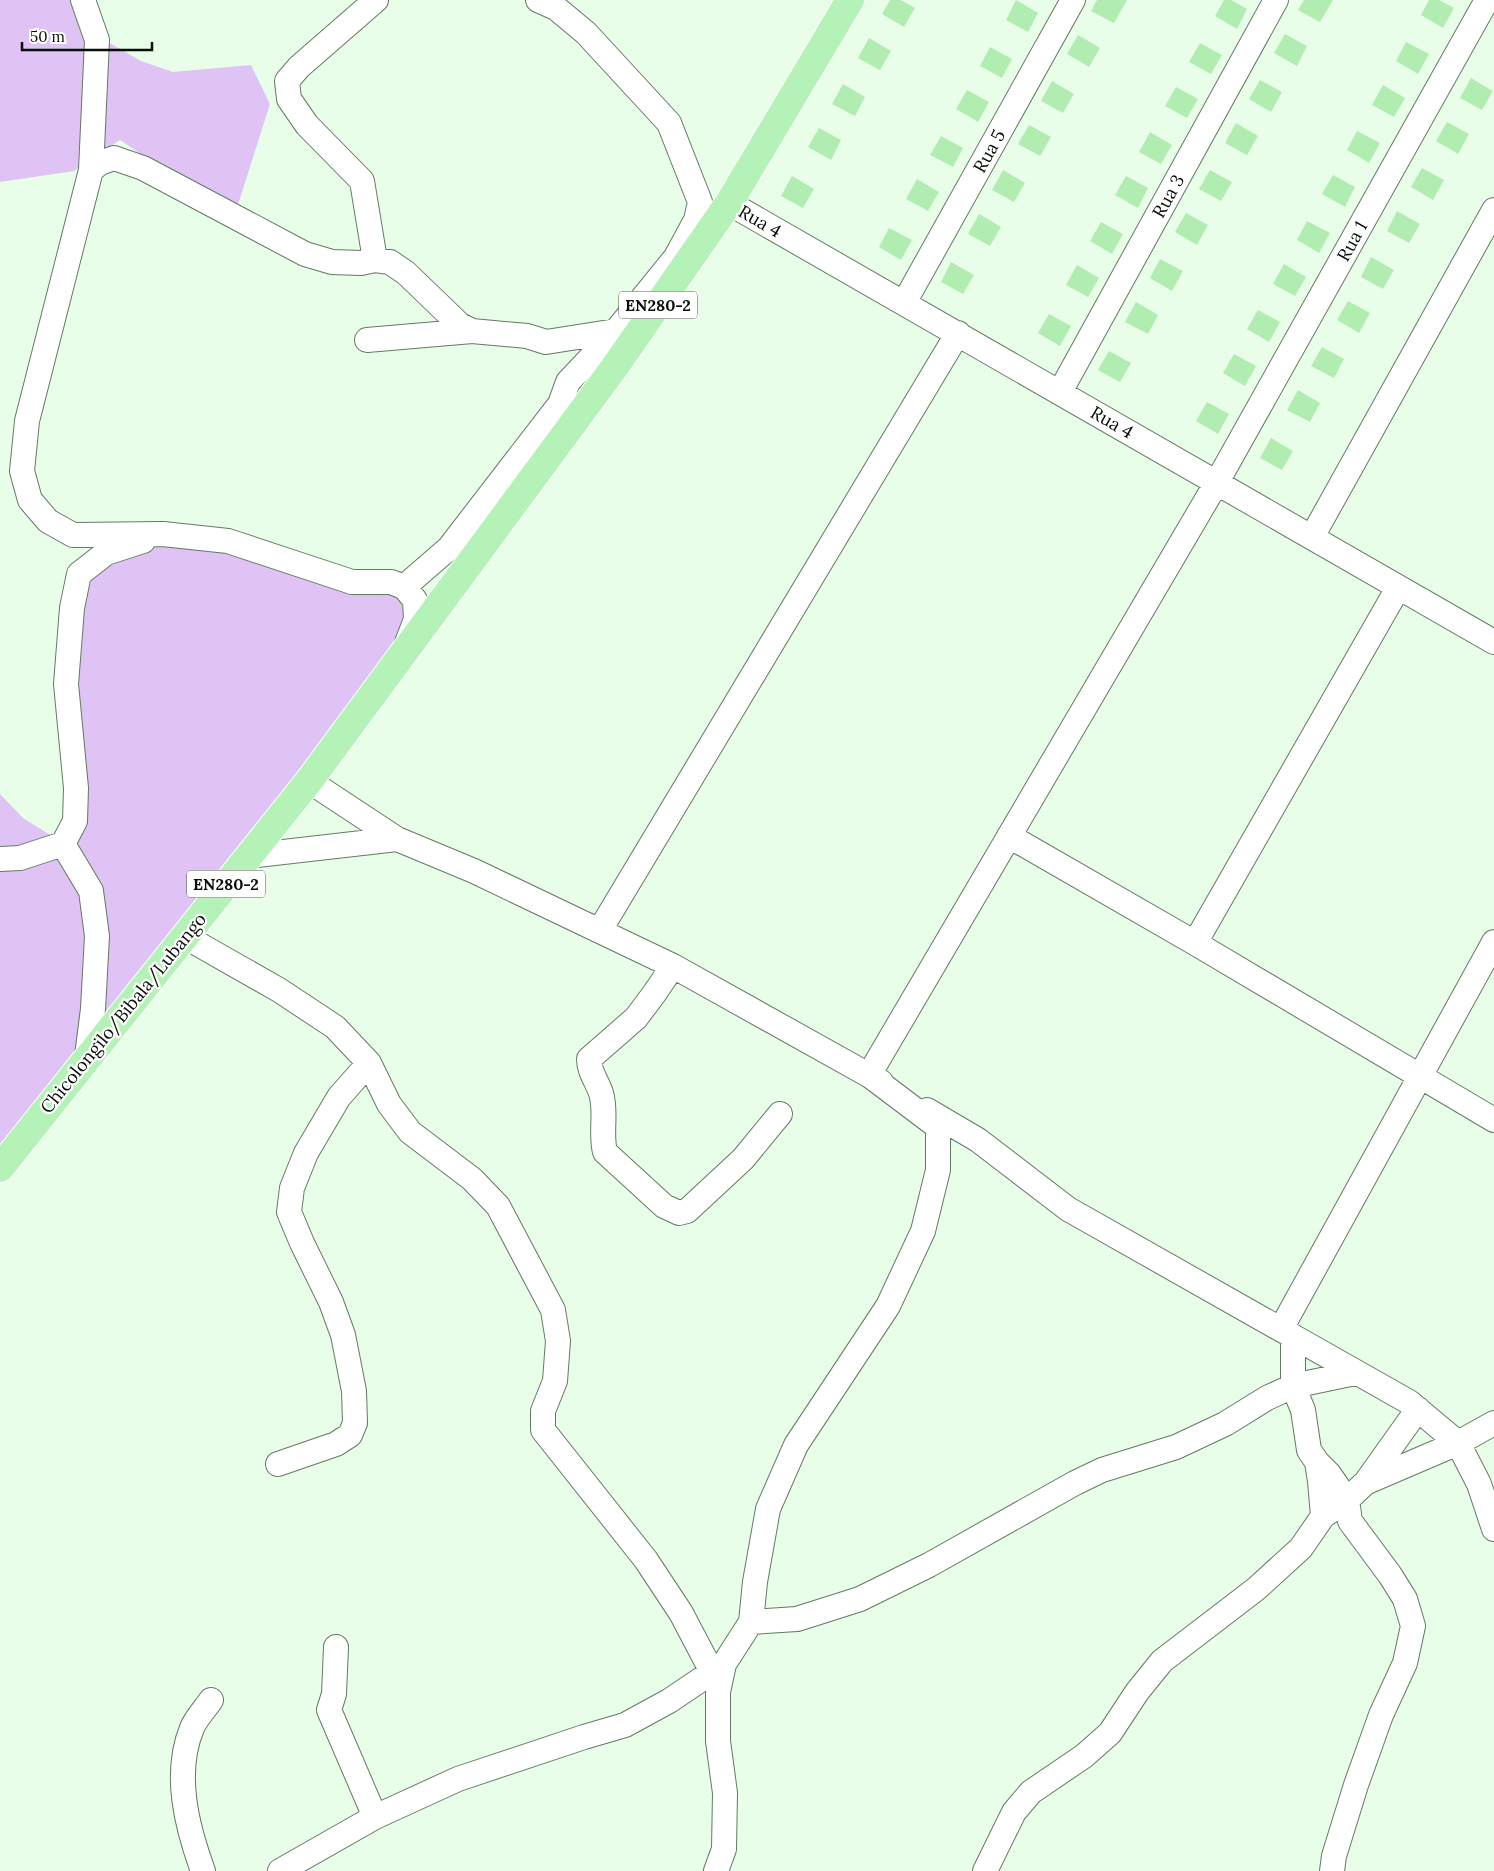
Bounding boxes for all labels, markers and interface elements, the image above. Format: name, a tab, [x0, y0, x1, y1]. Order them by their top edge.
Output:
scale bar	[22, 20, 152, 52]
text: 50 m	[30, 27, 65, 46]
street label: Rua 5	[968, 125, 1010, 177]
street label: Rua 3	[1147, 170, 1189, 222]
street label: Rua 4	[734, 200, 786, 243]
street label: Rua 1	[1332, 217, 1372, 265]
road number: EN280-2	[619, 292, 697, 318]
street label: Rua 4	[1086, 401, 1138, 444]
road number: EN280-2	[187, 871, 265, 898]
street label: Chicolongilo/Bibala/Lubango	[35, 908, 211, 1118]

